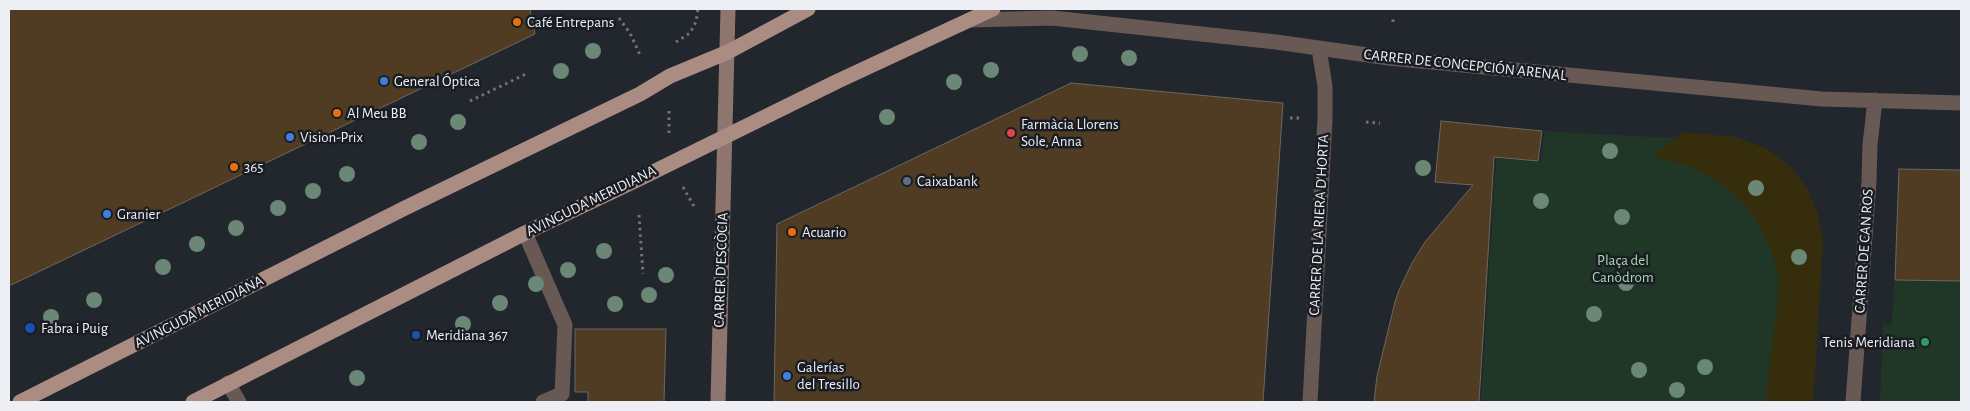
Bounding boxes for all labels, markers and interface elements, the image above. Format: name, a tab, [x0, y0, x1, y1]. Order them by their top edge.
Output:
place label: Café Entrepans	[527, 13, 614, 31]
marker: Café Entrepans	[511, 16, 523, 28]
street label: CARRER DE CONCEPCIÓN ARENAL	[1363, 45, 1567, 85]
place label: General Óptica	[394, 72, 480, 90]
marker: General Óptica	[378, 75, 390, 87]
place label: Al Meu BB	[347, 104, 407, 122]
marker: Al Meu BB	[331, 107, 343, 119]
place label: Farmàcia Llorens Sole, Anna	[1021, 115, 1119, 150]
marker: Farmàcia Llorens Sole, Anna	[1005, 127, 1017, 139]
place label: Vision-Prix	[300, 128, 363, 146]
marker: Vision-Prix	[284, 131, 296, 143]
street label: CARRER DE LA RIERA D'HORTA	[1305, 134, 1333, 316]
place label: 365	[244, 158, 263, 176]
marker: 365	[228, 161, 240, 173]
street label: AVINGUDA MERIDIANA	[523, 162, 659, 240]
place label: Caixabank	[917, 172, 978, 190]
marker: Caixabank	[901, 175, 913, 187]
street label: CARRER DE CAN ROS	[1851, 188, 1877, 314]
place label: Granier	[117, 205, 160, 223]
marker: Granier	[101, 208, 113, 220]
street label: CARRER D'ESCÒCIA	[710, 212, 732, 328]
place label: Acuario	[802, 223, 846, 241]
marker: Acuario	[786, 226, 798, 238]
park label: Plaça del Canòdrom	[1592, 251, 1654, 286]
street label: AVINGUDA MERIDIANA	[131, 272, 267, 352]
place label: Fabra i Puig	[41, 319, 108, 337]
marker: Fabra i Puig	[23, 321, 37, 335]
place label: Meridiana 367	[426, 326, 508, 344]
marker: Meridiana 367	[410, 329, 422, 341]
place label: Tenis Meridiana	[1823, 333, 1915, 351]
marker: Tenis Meridiana	[1919, 336, 1931, 348]
place label: Galerías del Tresillo	[797, 358, 860, 393]
marker: Galerías del Tresillo	[781, 370, 793, 382]

